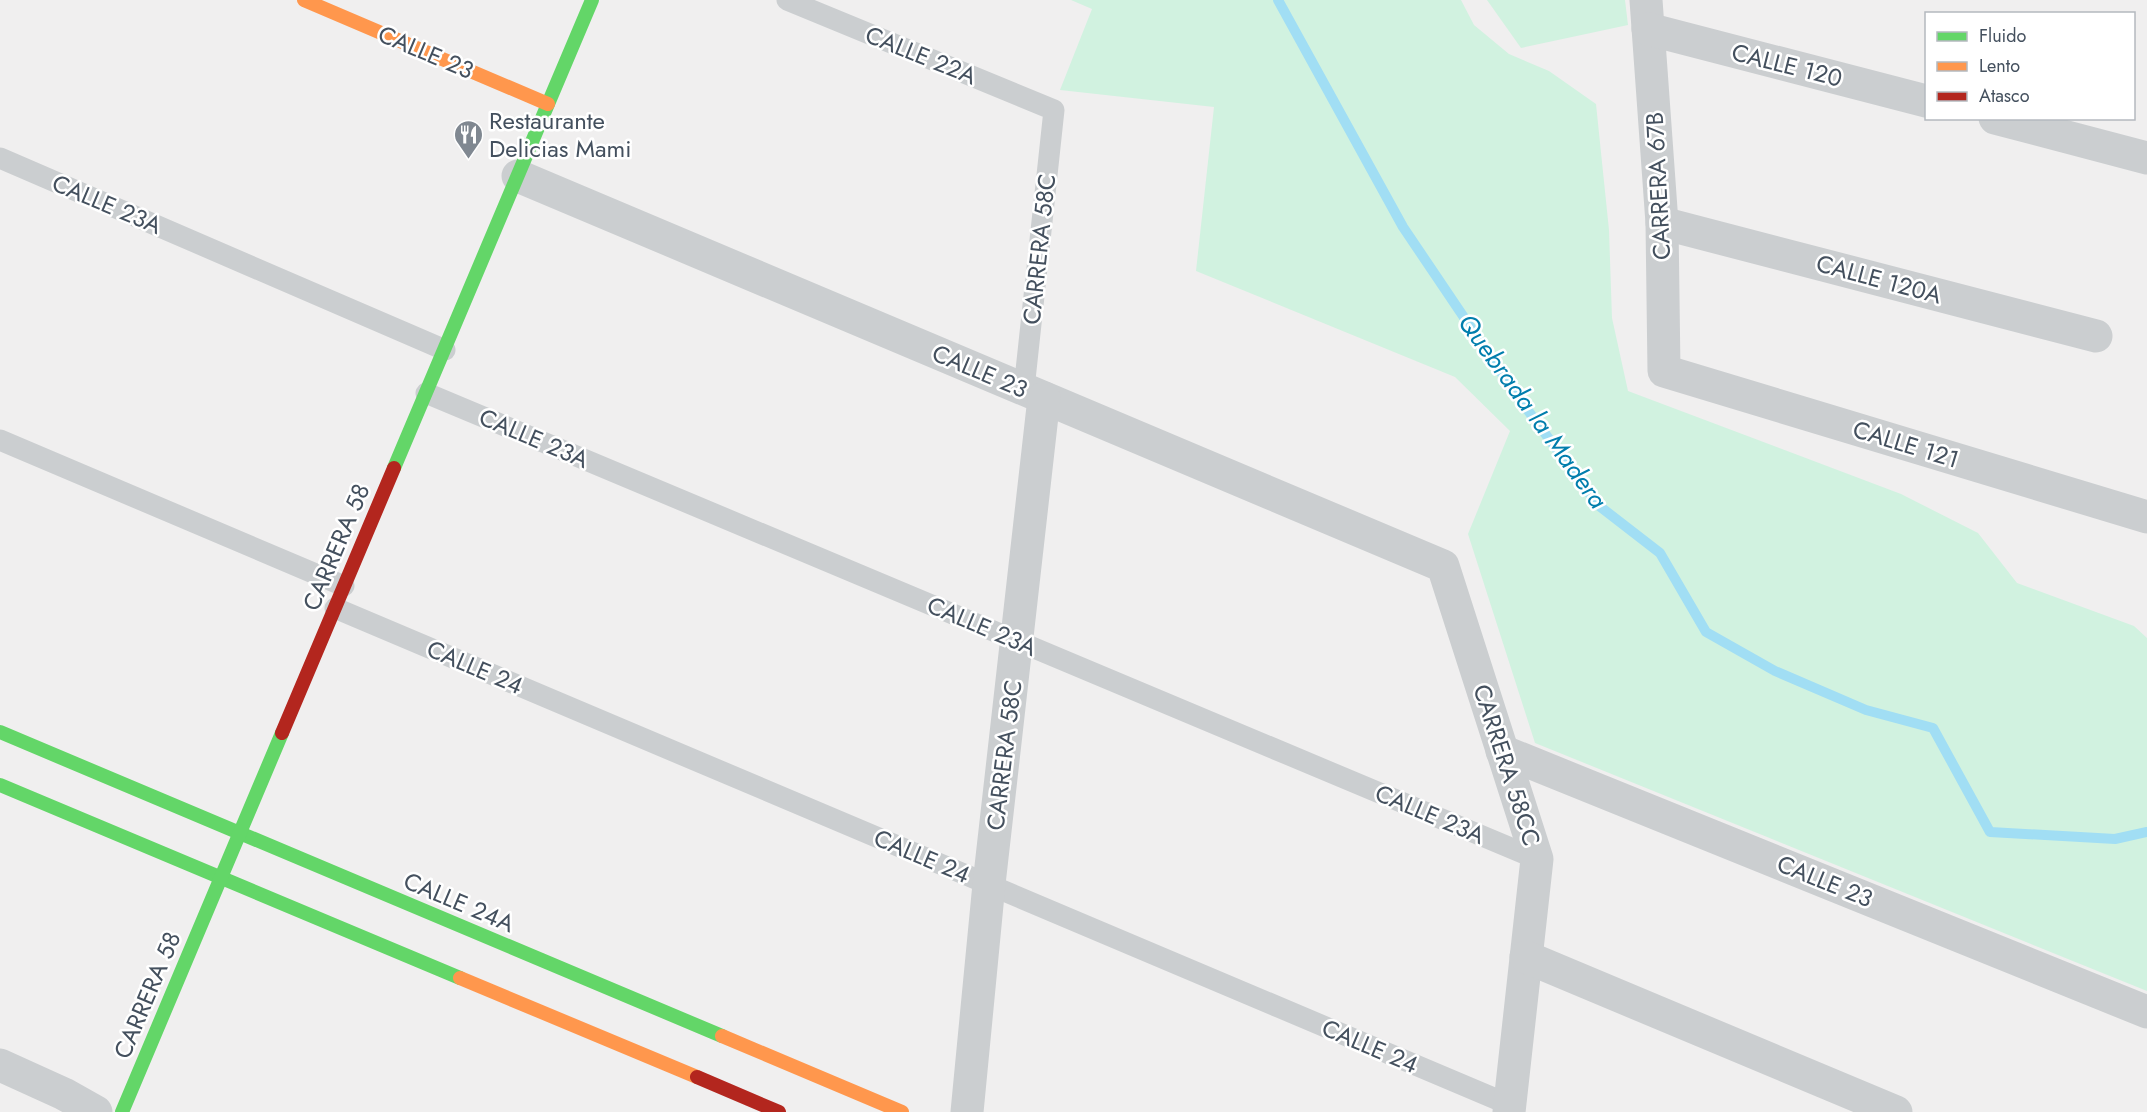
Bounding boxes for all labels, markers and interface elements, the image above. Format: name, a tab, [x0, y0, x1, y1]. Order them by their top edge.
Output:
legend	[1925, 12, 2135, 120]
street label: CALLE 23	[373, 16, 479, 88]
street label: CALLE 22A	[860, 17, 982, 93]
text: Fluido	[1979, 23, 2027, 49]
street label: CALLE 120	[1728, 34, 1846, 96]
text: Lento	[1979, 53, 2020, 79]
text: Atasco	[1979, 83, 2030, 109]
place label: Restaurante Delicias Mami	[489, 103, 632, 166]
street label: CARRERA 67B	[1637, 111, 1679, 261]
restaurant icon: Restaurante Delicias Mami	[452, 118, 484, 160]
street label: CALLE 23A	[47, 165, 167, 243]
street label: CARRERA 58C	[1014, 172, 1064, 326]
street label: CALLE 120A	[1812, 245, 1946, 313]
water label: Quebrada la Madera	[1449, 305, 1617, 517]
street label: CALLE 23	[927, 335, 1033, 407]
street label: CALLE 23A	[474, 399, 594, 477]
street label: CALLE 121	[1849, 411, 1963, 477]
street label: CARRERA 58	[293, 478, 379, 616]
street label: CALLE 23A	[922, 587, 1042, 665]
street label: CALLE 24	[421, 631, 529, 703]
street label: CARRERA 58C	[977, 678, 1031, 832]
street label: CARRERA 58CC	[1464, 680, 1550, 850]
street label: CALLE 23A	[1370, 775, 1490, 853]
street label: CALLE 24	[868, 820, 976, 892]
street label: CALLE 23	[1772, 846, 1878, 916]
street label: CALLE 24A	[398, 863, 520, 941]
street label: CARRERA 58	[104, 926, 190, 1064]
street label: CALLE 24	[1316, 1010, 1424, 1082]

